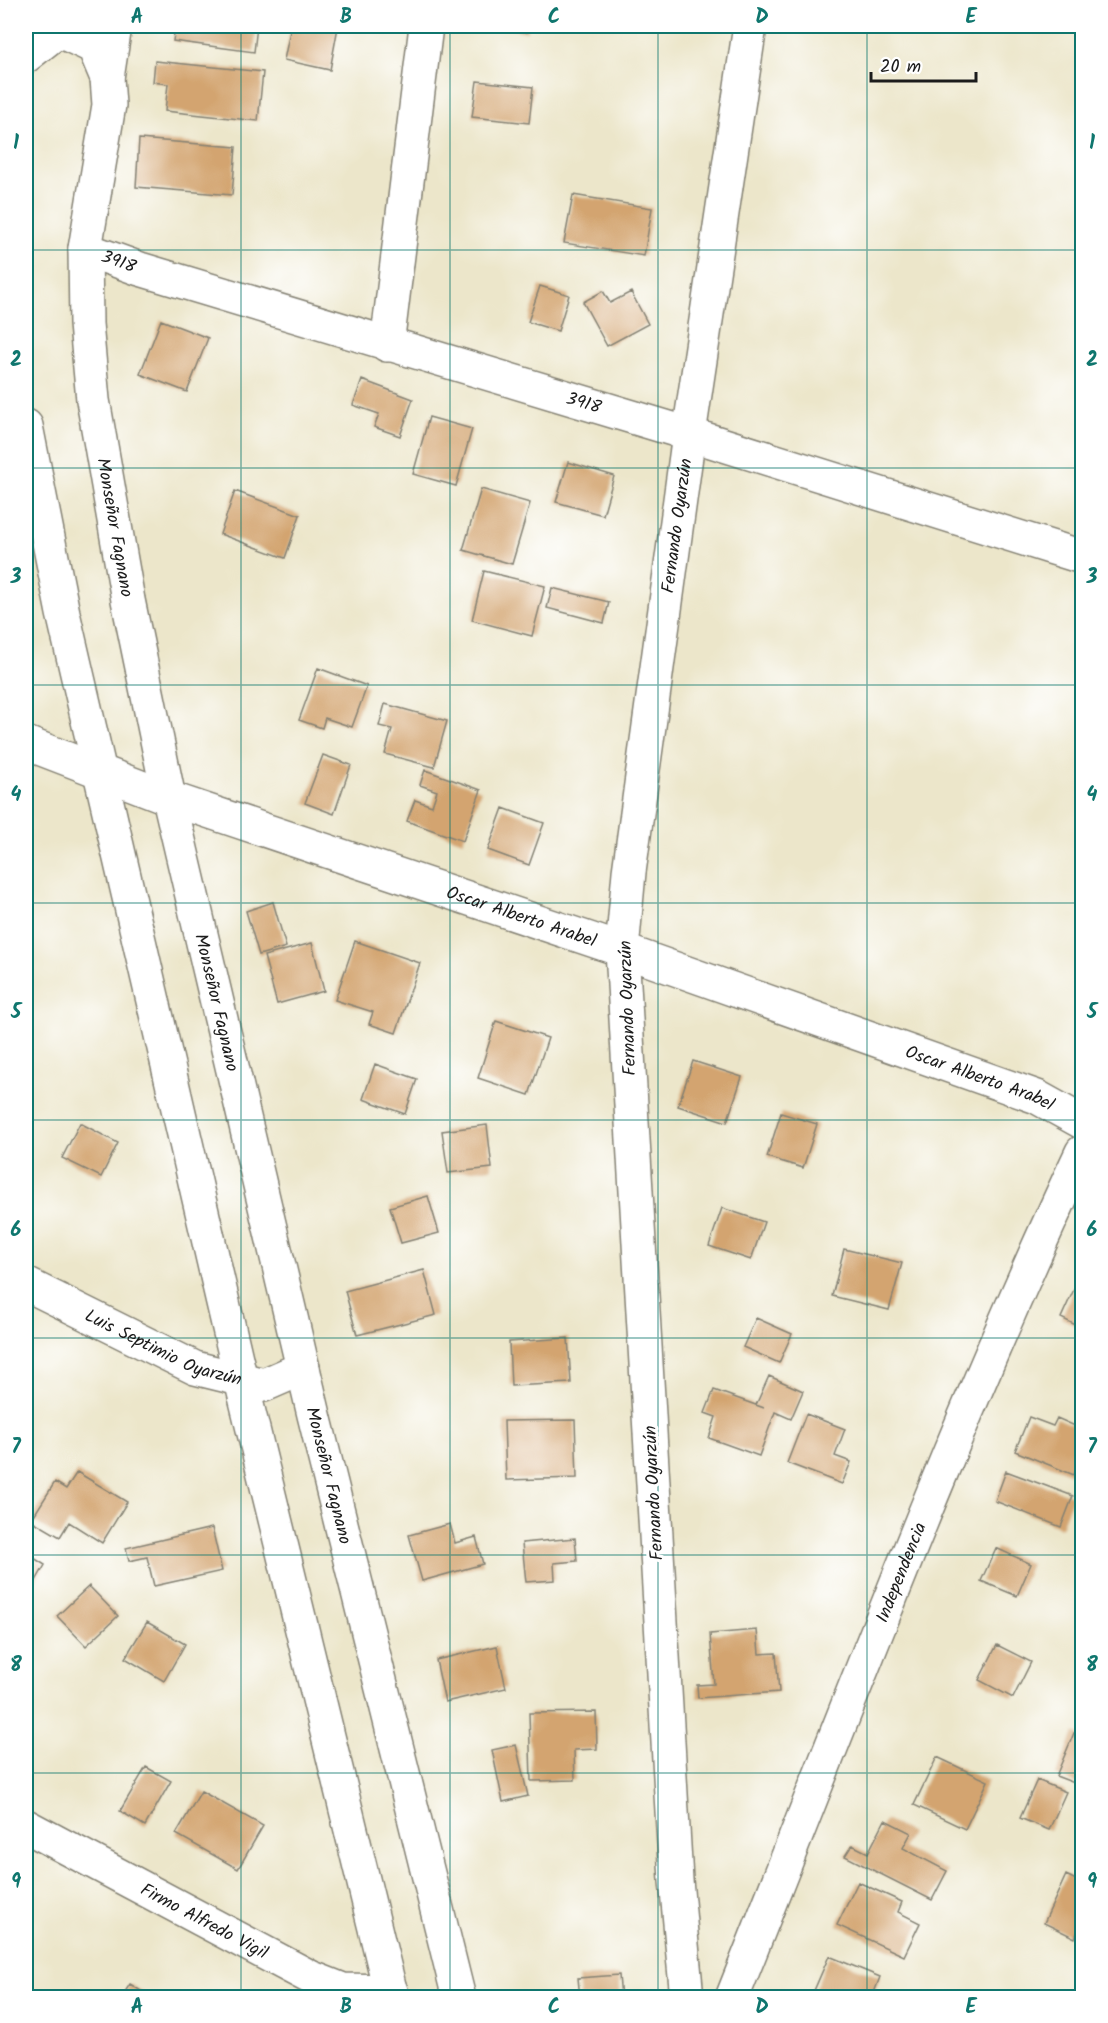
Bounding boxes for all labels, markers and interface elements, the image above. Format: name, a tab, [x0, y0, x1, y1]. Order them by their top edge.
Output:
text: A	[131, 2, 143, 34]
text: B	[340, 2, 352, 34]
text: C	[548, 2, 560, 34]
text: D	[755, 2, 769, 34]
text: E	[965, 2, 977, 34]
scale bar	[871, 45, 976, 83]
text: 20 m	[880, 53, 921, 82]
text: 1	[13, 128, 19, 160]
text: 1	[1089, 128, 1095, 160]
street label: 3918	[97, 243, 140, 282]
text: 2	[10, 345, 22, 377]
text: 2	[1086, 345, 1098, 377]
street label: 3918	[562, 385, 605, 423]
street label: Monseñor Fagnano	[87, 456, 140, 600]
street label: Fernando Oyarzún	[654, 457, 702, 595]
text: 3	[10, 562, 22, 594]
text: 3	[1086, 562, 1098, 594]
text: 4	[11, 780, 22, 812]
text: 4	[1087, 780, 1098, 812]
street label: Oscar Alberto Arabel	[442, 879, 601, 957]
street label: Monseñor Fagnano	[185, 931, 246, 1075]
street label: Fernando Oyarzún	[612, 940, 645, 1076]
text: 5	[10, 997, 23, 1029]
text: 5	[1086, 997, 1099, 1029]
street label: Oscar Alberto Arabel	[901, 1038, 1060, 1120]
text: 6	[11, 1215, 22, 1247]
text: 6	[1087, 1215, 1098, 1247]
street label: Luis Septimio Oyarzún	[79, 1302, 245, 1395]
street label: Monseñor Fagnano	[297, 1404, 359, 1548]
street label: Fernando Oyarzún	[636, 1425, 673, 1561]
text: 7	[11, 1432, 21, 1464]
text: 7	[1087, 1432, 1097, 1464]
street label: Independencia	[869, 1518, 935, 1627]
text: 8	[10, 1650, 22, 1682]
text: 8	[1086, 1650, 1098, 1682]
text: 9	[11, 1867, 21, 1899]
text: 9	[1087, 1867, 1097, 1899]
street label: Firmo Alfredo Vigil	[135, 1876, 273, 1968]
text: A	[131, 1992, 143, 2023]
text: B	[340, 1992, 352, 2023]
text: C	[548, 1992, 560, 2023]
text: D	[755, 1992, 769, 2023]
text: E	[965, 1992, 977, 2023]

